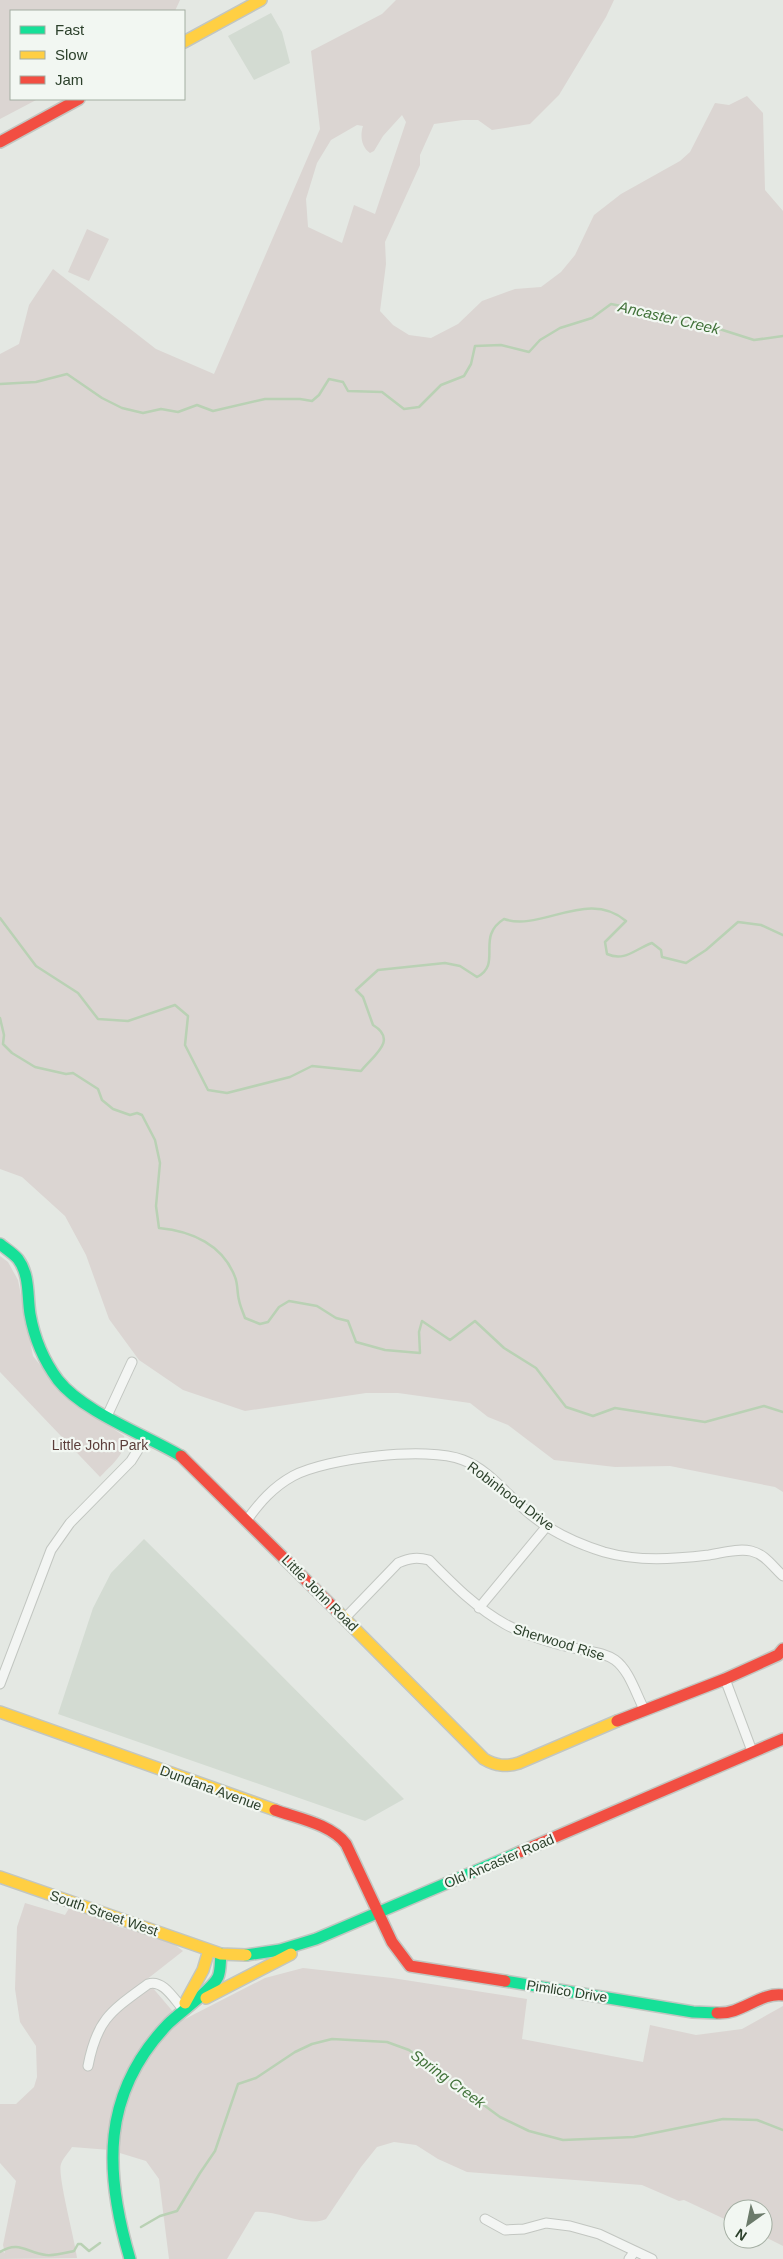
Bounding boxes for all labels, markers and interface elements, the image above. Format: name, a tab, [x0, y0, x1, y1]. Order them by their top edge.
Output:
legend	[10, 10, 185, 100]
text: Fast	[55, 21, 85, 38]
text: Slow	[55, 46, 88, 63]
text: Jam	[55, 71, 83, 88]
water label: Ancaster Creek	[616, 297, 723, 338]
park label: Little John Park	[52, 1437, 149, 1453]
street label: Robinhood Drive	[465, 1458, 558, 1534]
street label: Little John Road	[279, 1552, 361, 1634]
street label: Sherwood Rise	[511, 1620, 607, 1664]
street label: Dundana Avenue	[158, 1762, 264, 1814]
street label: Old Ancaster Road	[442, 1831, 556, 1891]
street label: South Street West	[48, 1887, 160, 1939]
street label: Pimlico Drive	[525, 1977, 609, 2005]
water label: Spring Creek	[408, 2046, 490, 2112]
north arrow	[723, 2199, 773, 2249]
text: N	[732, 2225, 750, 2244]

